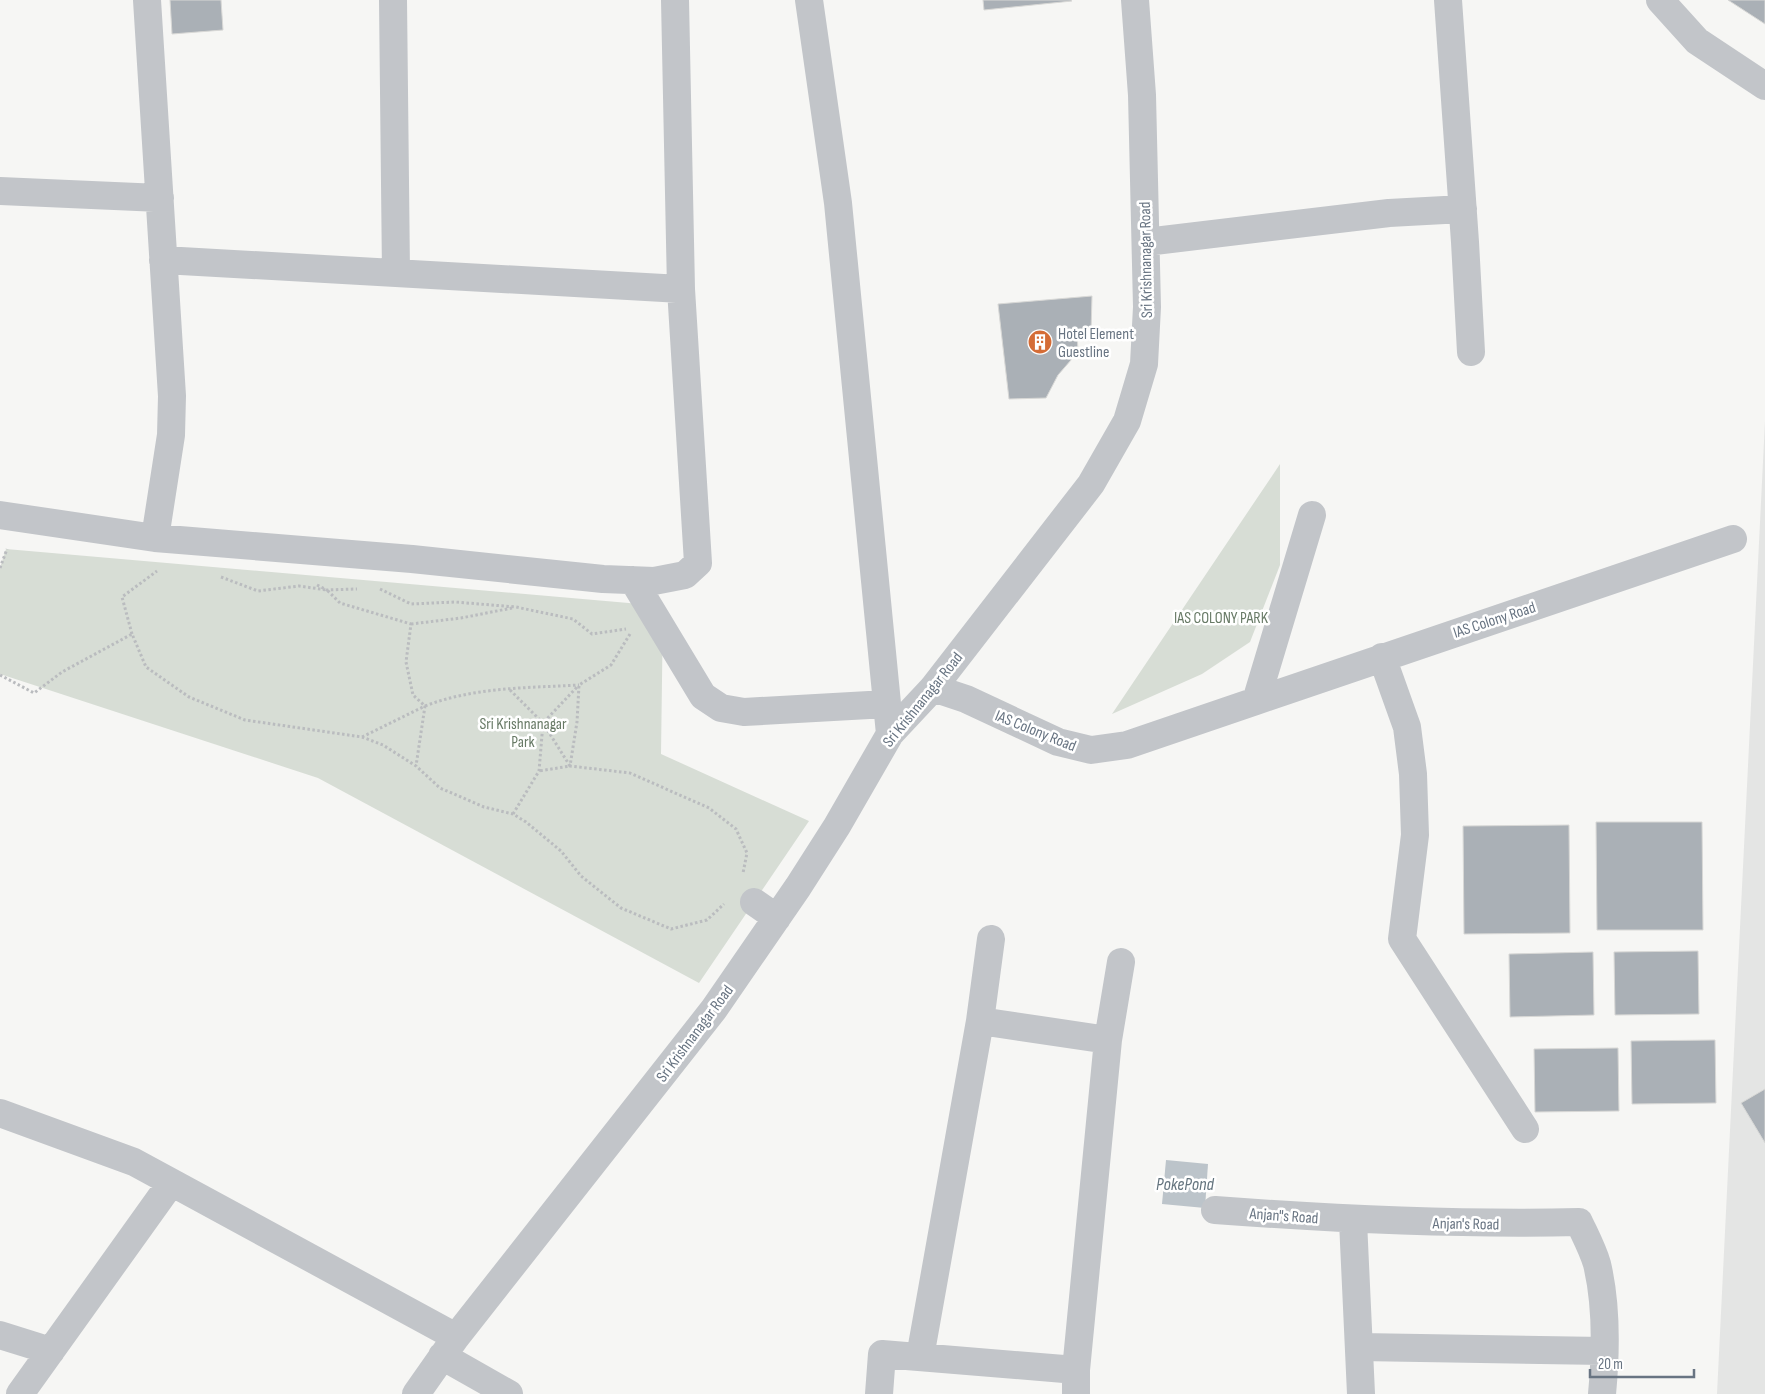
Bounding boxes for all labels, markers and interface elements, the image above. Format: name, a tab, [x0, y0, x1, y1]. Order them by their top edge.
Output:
street label: Sri Krishnanagar Road	[1136, 202, 1157, 318]
place label: Hotel Element Guestline	[1058, 325, 1134, 362]
building icon: Hotel Element Guestline	[1027, 329, 1053, 355]
street label: IAS Colony Road	[1451, 598, 1538, 643]
park label: IAS COLONY PARK	[1174, 609, 1269, 628]
street label: Sri Krishnanagar Road	[879, 649, 967, 751]
street label: IAS Colony Road	[992, 707, 1079, 756]
park label: Sri Krishnanagar Park	[479, 715, 567, 752]
street label: Sri Krishnanagar Road	[653, 982, 738, 1086]
water label: PokePond	[1156, 1174, 1215, 1195]
street label: Anjan"s Road	[1248, 1205, 1319, 1228]
street label: Anjan's Road	[1431, 1214, 1500, 1235]
scale bar	[1590, 1346, 1694, 1378]
text: 20 m	[1598, 1355, 1623, 1374]

